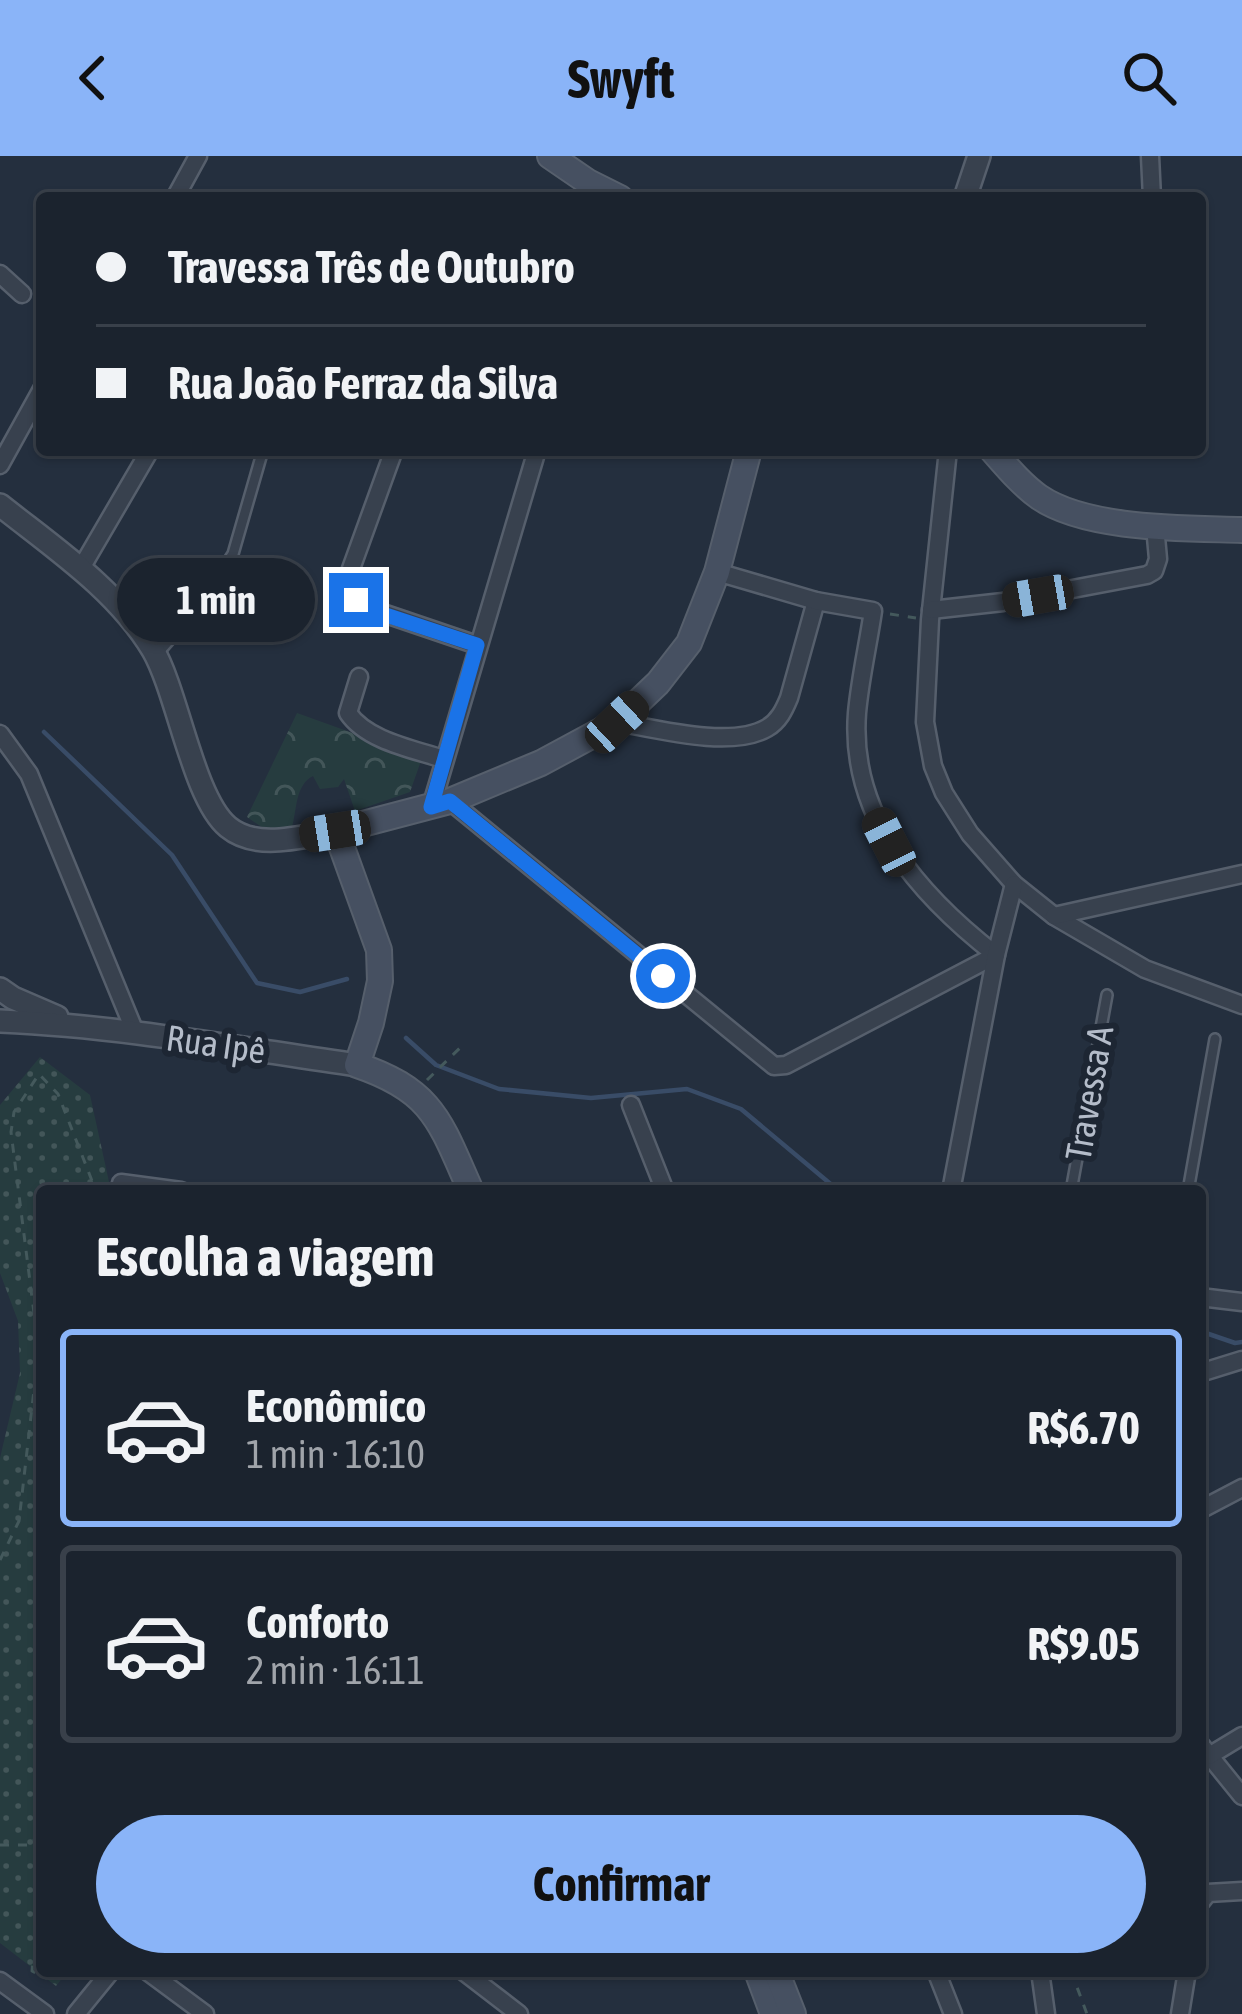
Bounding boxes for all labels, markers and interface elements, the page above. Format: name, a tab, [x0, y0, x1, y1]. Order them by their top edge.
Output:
icon: back	[60, 45, 126, 111]
icon: search	[1116, 45, 1182, 111]
text: Swyft	[567, 48, 675, 109]
text: Travessa Três de Outubro	[168, 241, 575, 293]
text: Rua João Ferraz da Silva	[168, 357, 558, 409]
callout: 1 min	[116, 558, 314, 642]
car	[999, 572, 1077, 620]
route end	[329, 573, 383, 627]
text: 1 min	[176, 578, 256, 622]
car	[578, 684, 656, 760]
car	[857, 802, 921, 882]
car	[297, 808, 373, 854]
route start	[636, 949, 690, 1003]
street label: Rua Ipê	[164, 1016, 268, 1072]
street label: Travessa A	[1057, 1022, 1122, 1164]
text: Escolha a viagem	[96, 1226, 434, 1287]
icon: car	[102, 1374, 210, 1482]
text: Econômico	[246, 1380, 427, 1432]
text: R$6.70	[1027, 1402, 1140, 1454]
text: 1 min · 16:10	[246, 1432, 425, 1476]
icon: car	[102, 1590, 210, 1698]
text: Conforto	[246, 1596, 389, 1648]
text: R$9.05	[1027, 1618, 1140, 1670]
text: 2 min · 16:11	[246, 1648, 425, 1692]
button: Confirmar	[96, 1815, 1146, 1953]

